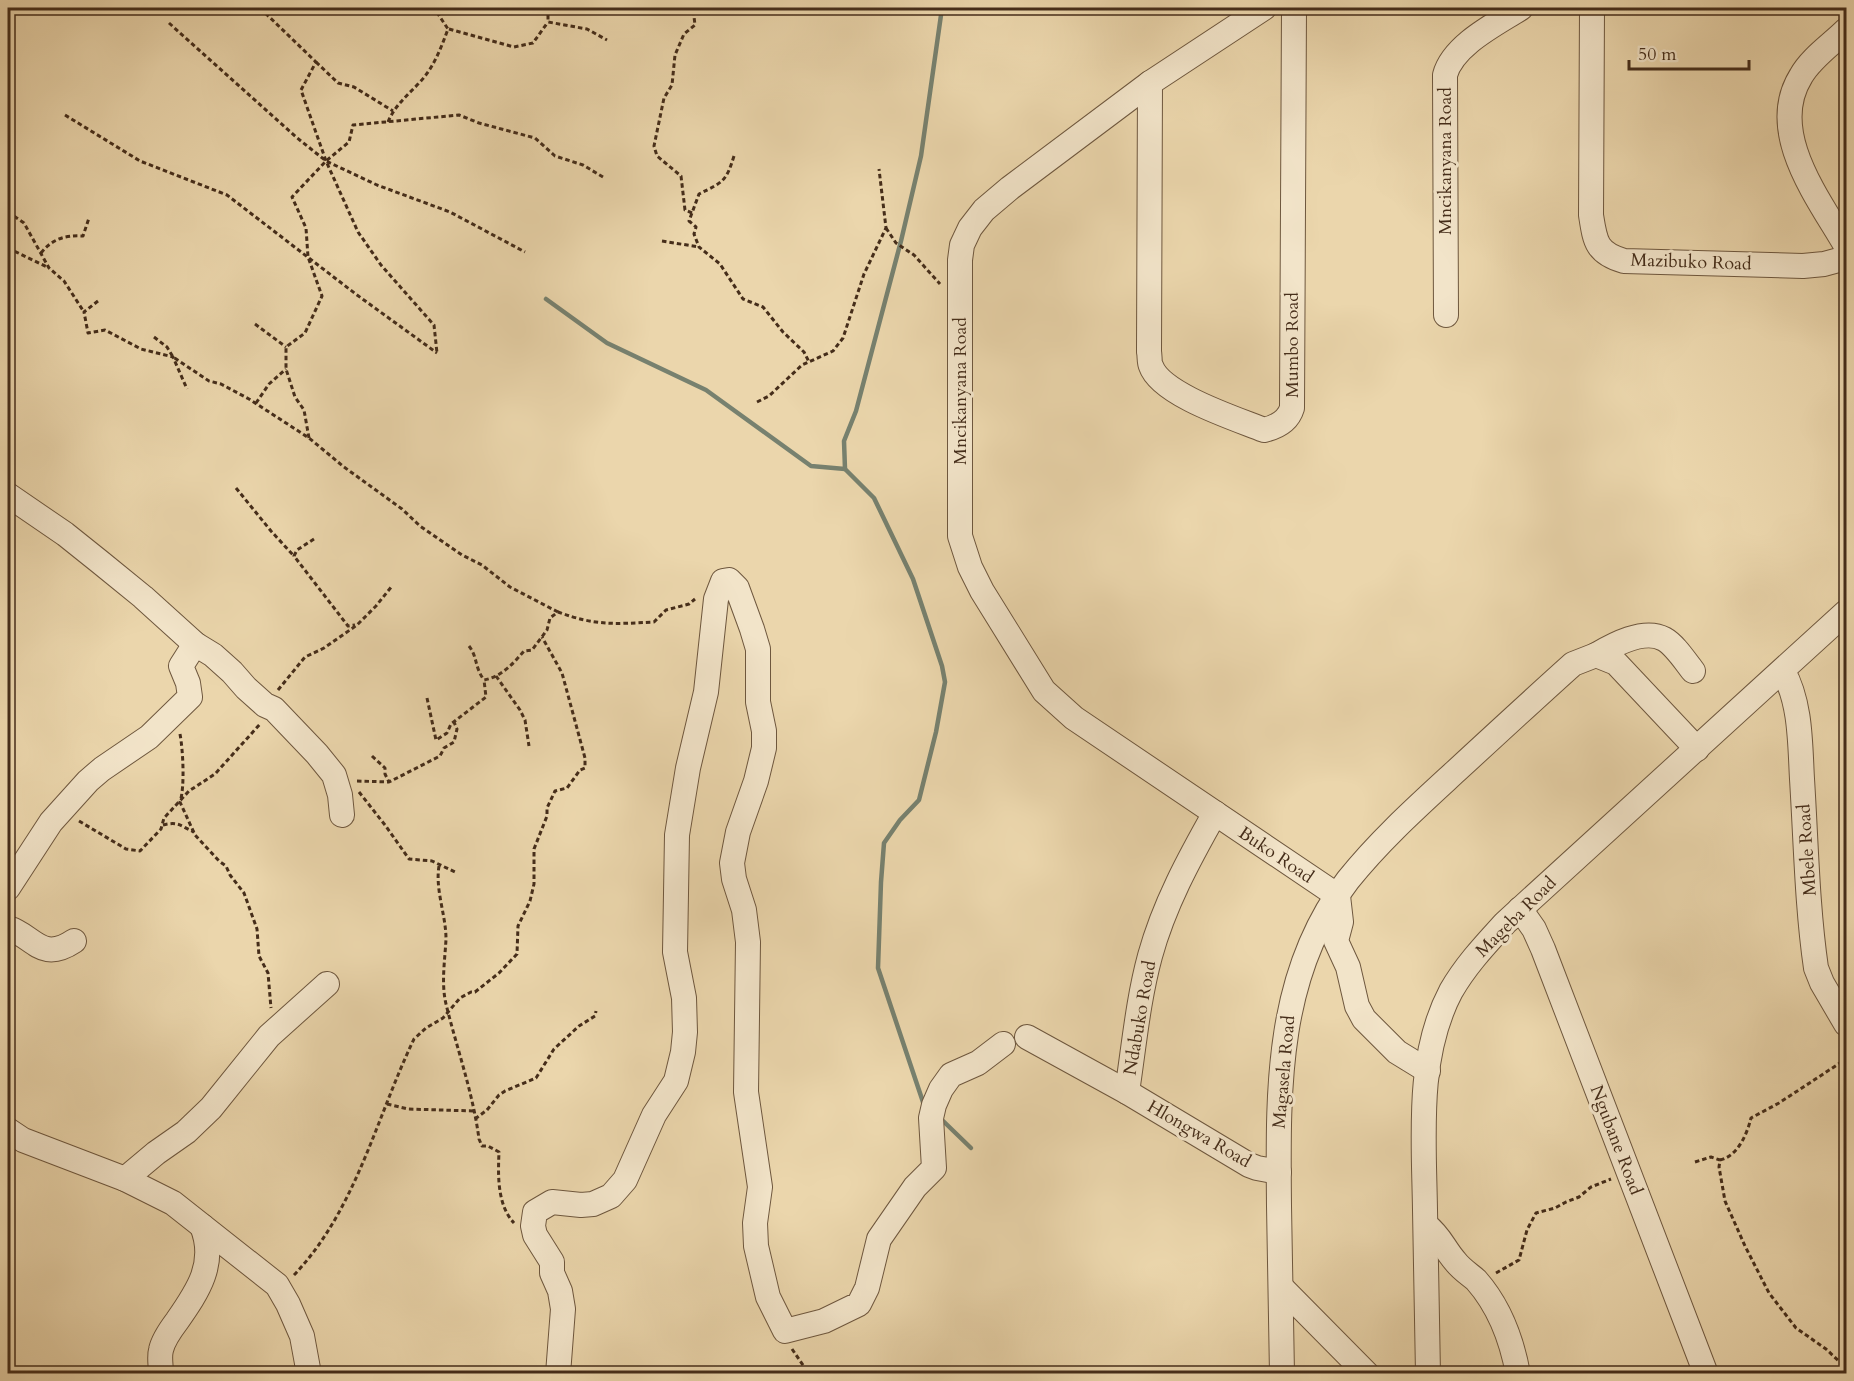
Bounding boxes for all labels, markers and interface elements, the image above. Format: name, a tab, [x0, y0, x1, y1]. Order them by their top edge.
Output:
scale bar	[1629, 33, 1749, 71]
text: 50 m	[1638, 42, 1677, 67]
street label: Mncikanyana Road	[1433, 87, 1458, 235]
street label: Mazibuko Road	[1630, 247, 1752, 277]
street label: Mumbo Road	[1280, 292, 1305, 398]
street label: Mncikanyana Road	[948, 317, 973, 465]
street label: Mbele Road	[1791, 803, 1823, 897]
street label: Buko Road	[1233, 821, 1319, 890]
street label: Mageba Road	[1470, 871, 1562, 963]
street label: Ndabuko Road	[1118, 958, 1162, 1077]
street label: Magasela Road	[1267, 1014, 1301, 1130]
street label: Ngubane Road	[1584, 1082, 1649, 1199]
street label: Hlongwa Road	[1142, 1094, 1256, 1174]

